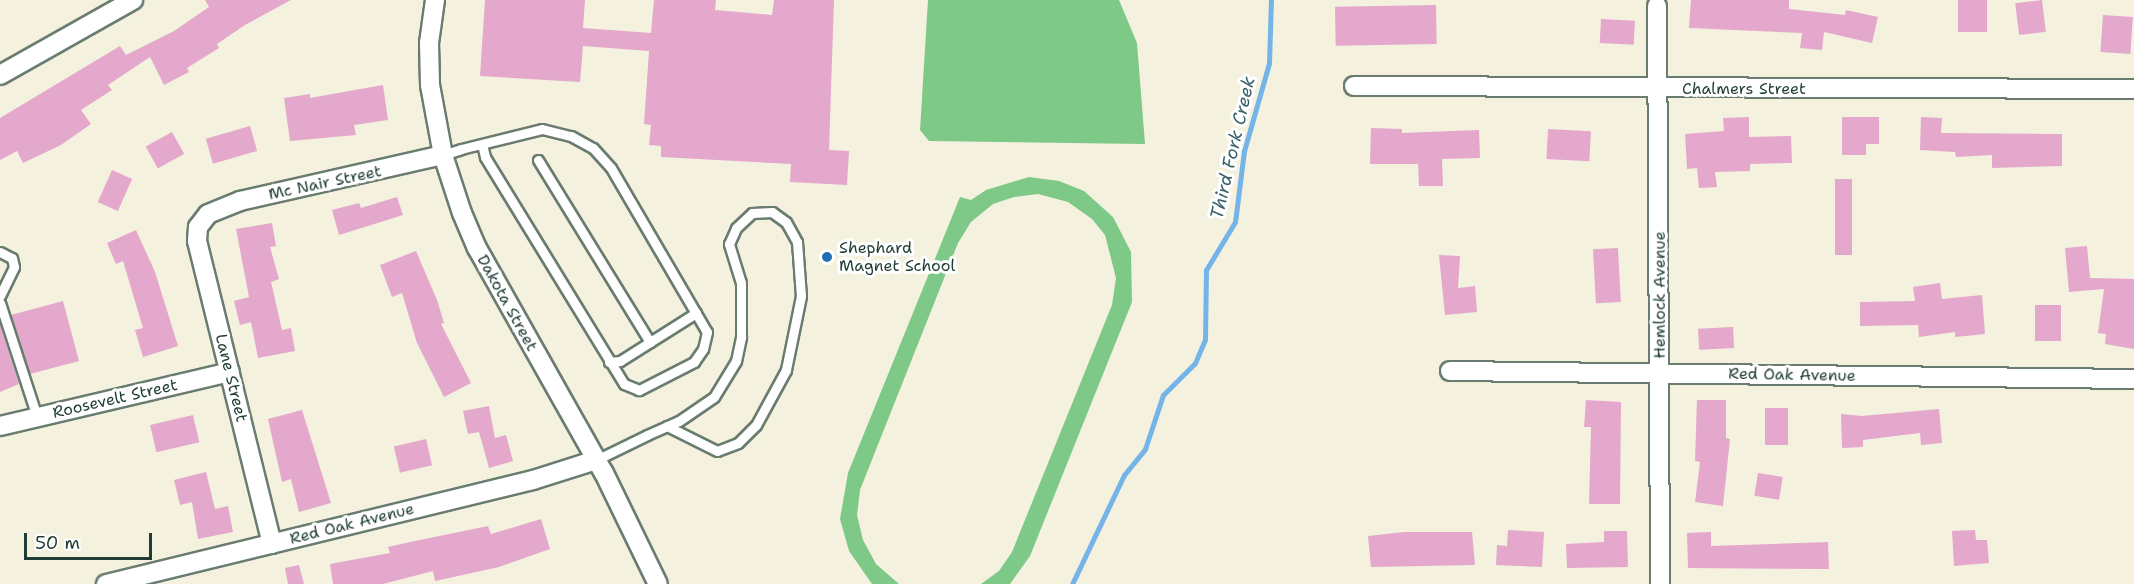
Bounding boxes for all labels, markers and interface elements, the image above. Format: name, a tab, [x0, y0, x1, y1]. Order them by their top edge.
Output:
water label: Third Fork Creek	[1206, 75, 1260, 221]
street label: Chalmers Street	[1682, 79, 1806, 99]
street label: Mc Nair Street	[267, 162, 383, 204]
street label: Hemlock Avenue	[1650, 231, 1670, 359]
place label: Shephard Magnet School	[839, 238, 955, 276]
marker: Shephard Magnet School	[820, 250, 834, 264]
street label: Dakota Street	[473, 251, 541, 355]
street label: Lane Street	[211, 332, 251, 424]
street label: Red Oak Avenue	[1728, 364, 1856, 386]
street label: Roosevelt Street	[51, 375, 179, 423]
street label: Red Oak Avenue	[288, 499, 416, 549]
scale bar	[27, 521, 154, 559]
text: 50 m	[35, 531, 80, 555]

